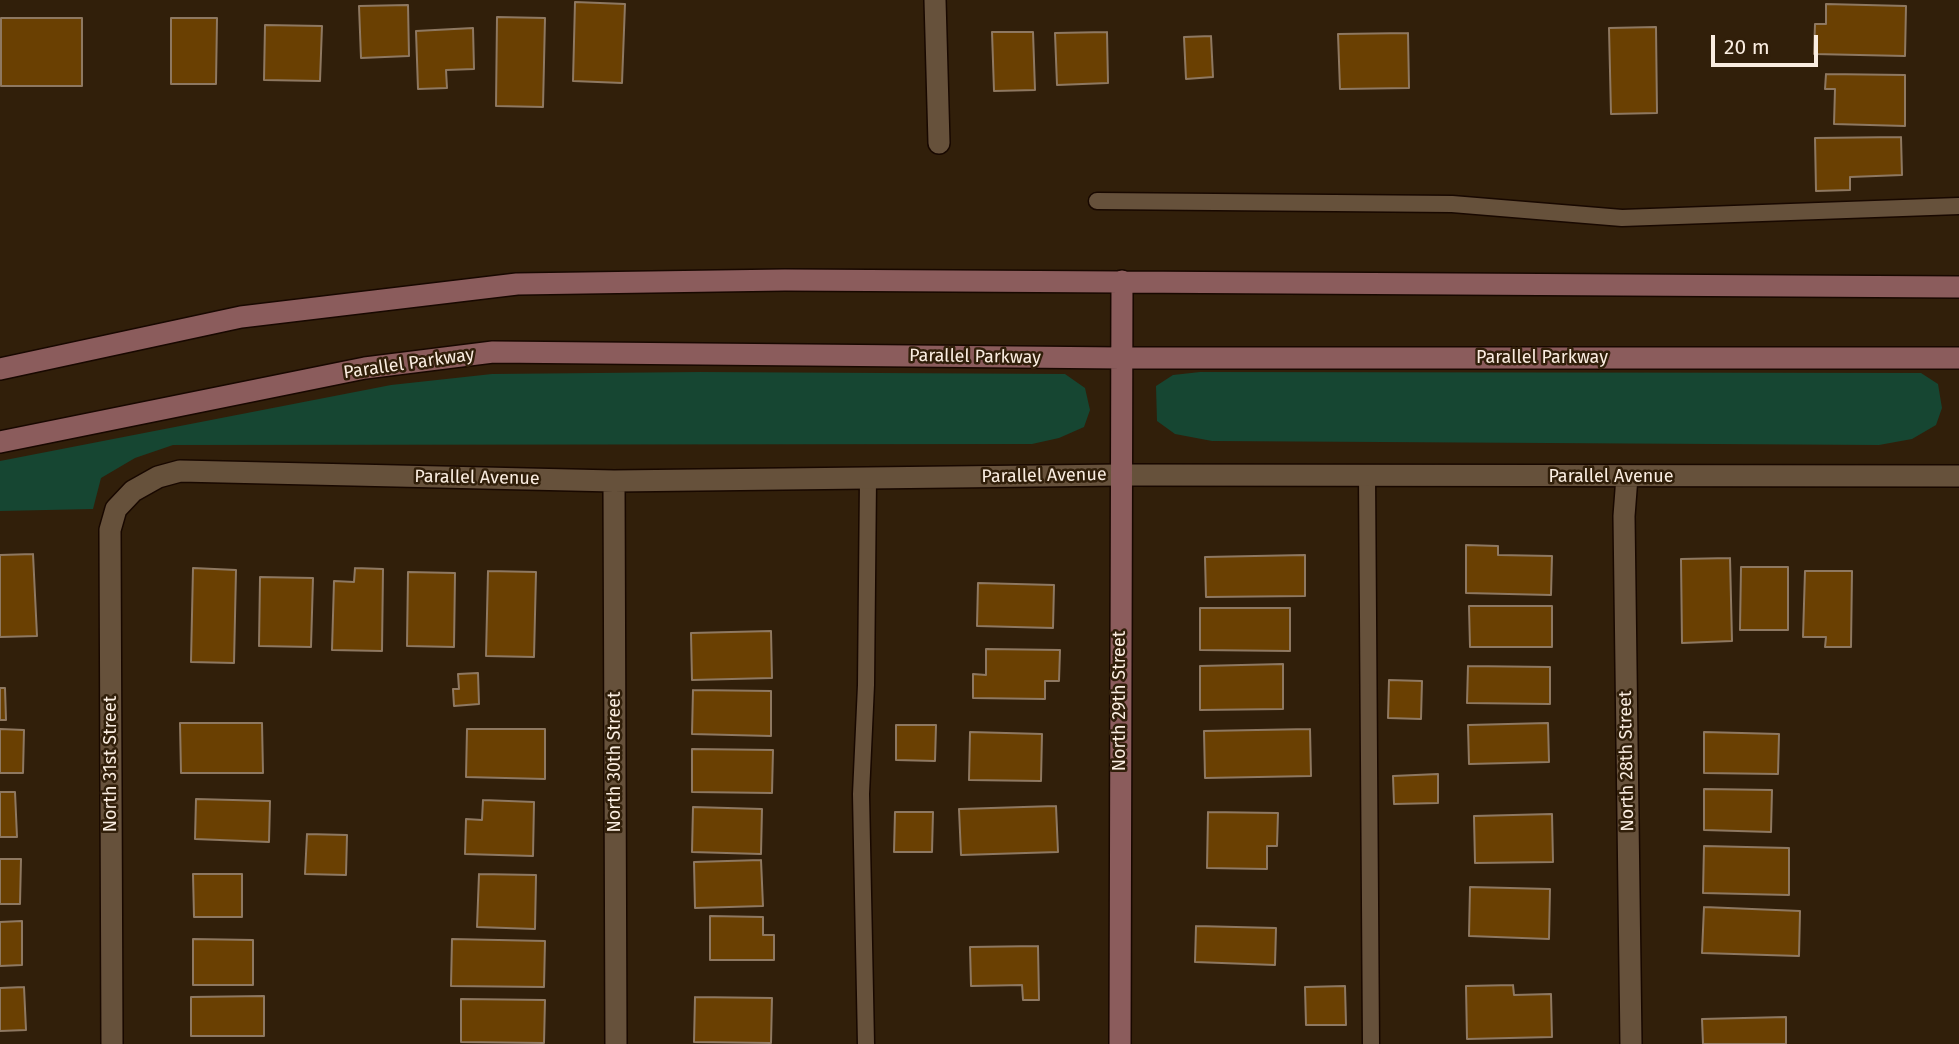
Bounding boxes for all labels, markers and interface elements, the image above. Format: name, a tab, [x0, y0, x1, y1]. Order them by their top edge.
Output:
scale bar	[1714, 21, 1821, 65]
text: 20 m	[1724, 34, 1770, 60]
street label: Parallel Parkway	[342, 344, 476, 384]
street label: Parallel Parkway	[909, 345, 1041, 369]
street label: Parallel Parkway	[1476, 347, 1608, 369]
street label: Parallel Avenue	[981, 464, 1107, 488]
street label: Parallel Avenue	[414, 466, 540, 490]
street label: Parallel Avenue	[1548, 466, 1674, 488]
street label: North 29th Street	[1109, 631, 1131, 771]
street label: North 28th Street	[1615, 690, 1639, 832]
street label: North 30th Street	[604, 691, 626, 833]
street label: North 31st Street	[100, 696, 122, 832]

